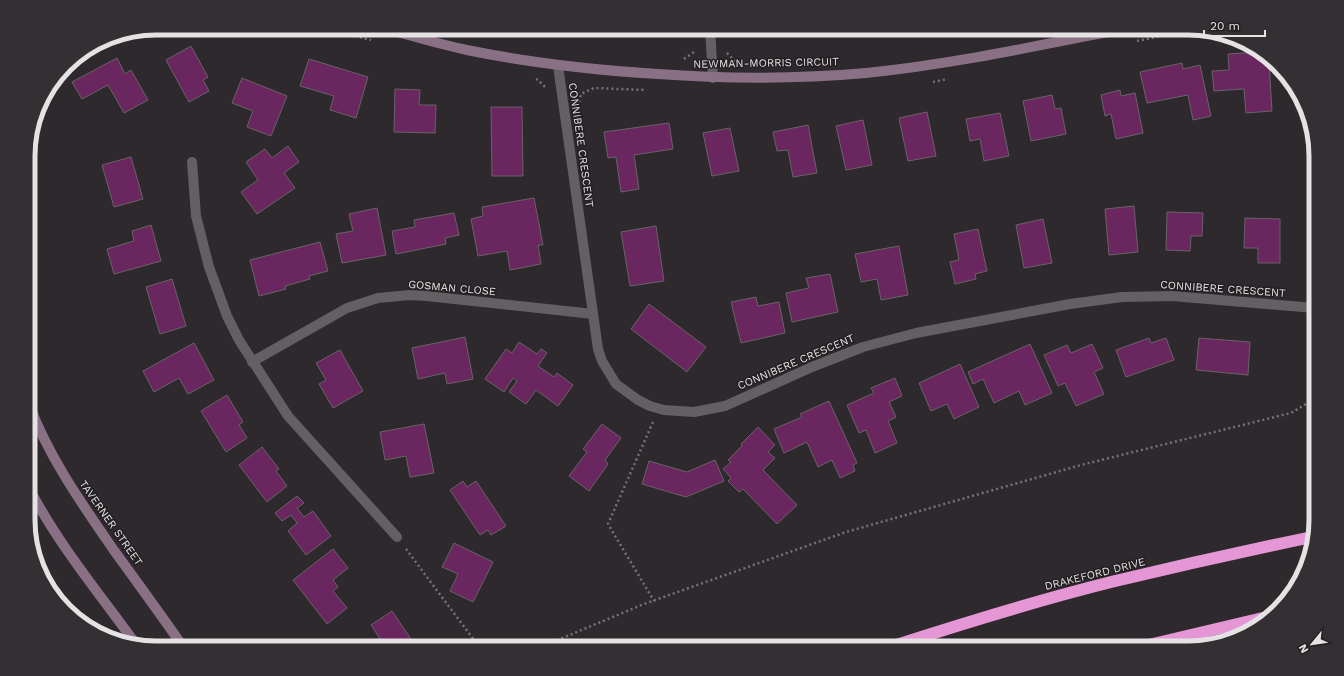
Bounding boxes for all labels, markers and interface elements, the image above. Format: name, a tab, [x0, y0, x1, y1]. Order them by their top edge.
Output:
scale bar	[1204, 12, 1265, 38]
text: 20 m	[1210, 19, 1240, 33]
street label: NEWMAN-MORRIS CIRCUIT	[693, 55, 839, 71]
street label: CONNIBERE CRESCENT	[566, 82, 596, 208]
street label: GOSMAN CLOSE	[408, 278, 496, 298]
street label: CONNIBERE CRESCENT	[1160, 278, 1286, 300]
street label: CONNIBERE CRESCENT	[736, 331, 857, 393]
street label: TAVERNER STREET	[77, 478, 146, 568]
street label: DRAKEFORD DRIVE	[1043, 555, 1147, 593]
north arrow	[1292, 624, 1332, 664]
text: N	[1296, 642, 1311, 655]

